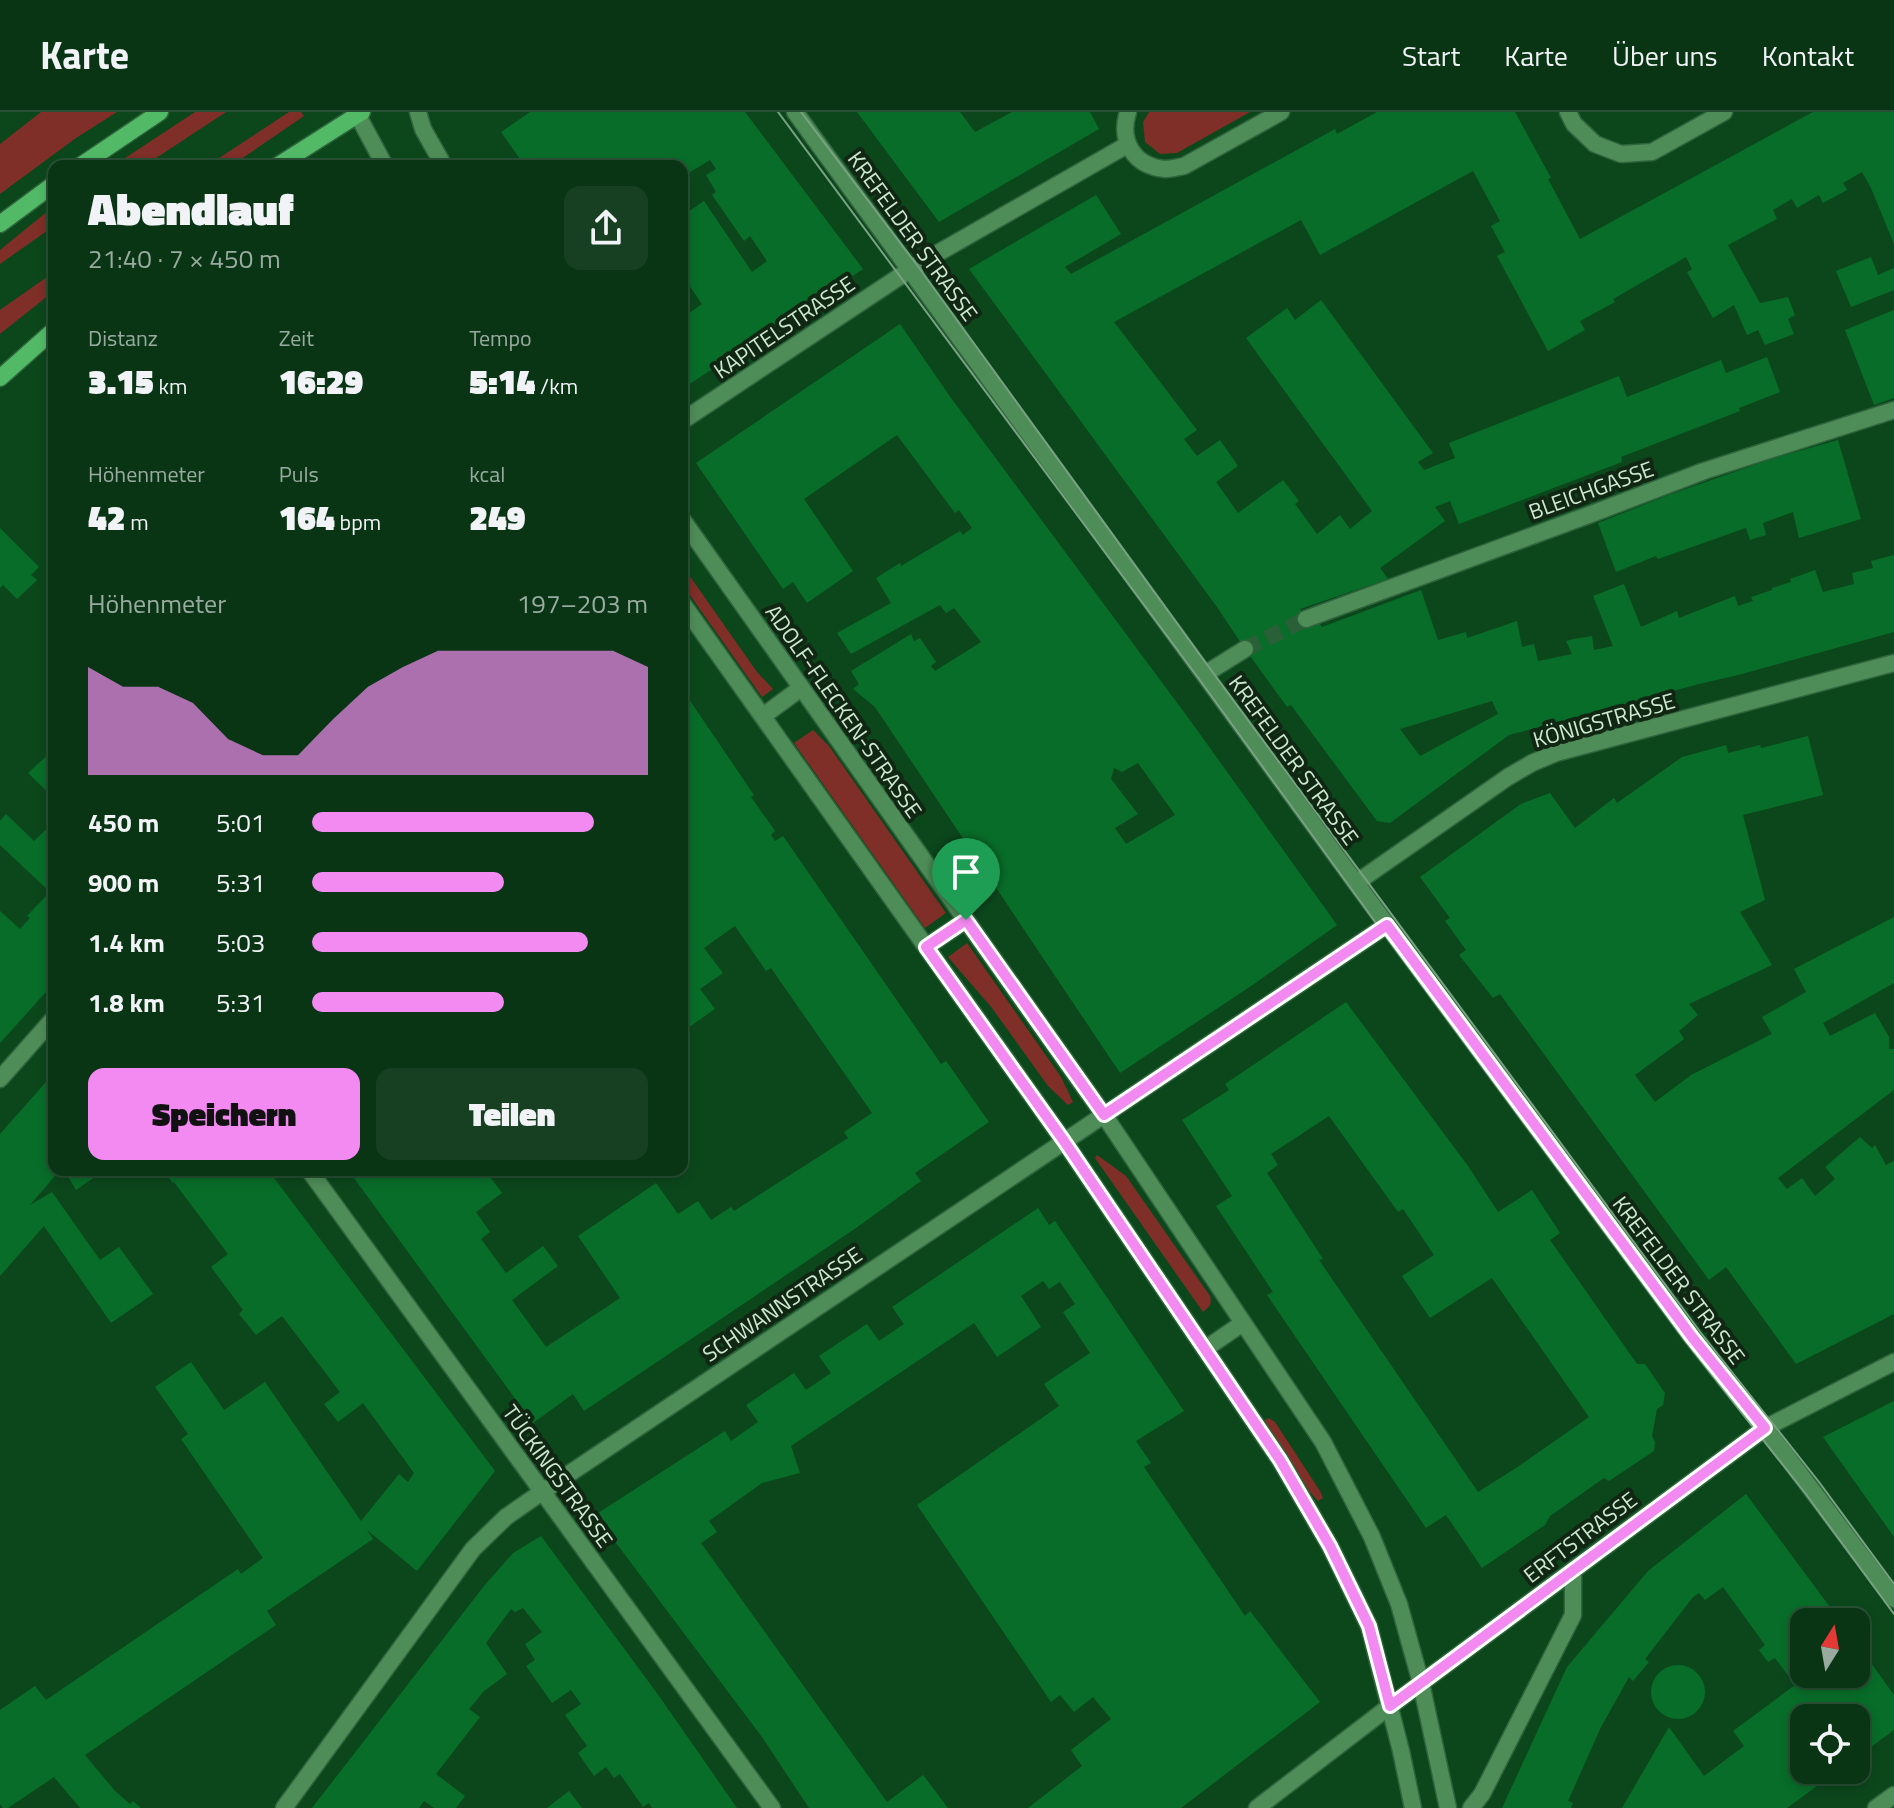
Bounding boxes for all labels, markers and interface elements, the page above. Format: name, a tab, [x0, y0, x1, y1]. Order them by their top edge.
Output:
text: Karte	[40, 26, 129, 84]
text: Start	[1402, 34, 1460, 77]
text: Karte	[1504, 34, 1568, 77]
text: Über uns	[1612, 34, 1718, 77]
text: Kontakt	[1762, 34, 1854, 77]
street label: KREFELDER STRASSE	[840, 144, 986, 328]
text: Abendlauf	[88, 175, 294, 242]
button: share	[564, 186, 648, 270]
text: 21:40 · 7 × 450 m	[88, 239, 281, 278]
street label: KAPITELSTRASSE	[706, 267, 862, 387]
text: Distanz	[88, 321, 158, 355]
text: Zeit	[279, 321, 314, 355]
text: Tempo	[469, 321, 532, 355]
text: 3.15	[88, 355, 154, 407]
text: 16:29	[279, 355, 363, 407]
text: 5:14	[469, 355, 535, 407]
text: km	[154, 369, 187, 403]
text: /km	[535, 369, 578, 403]
street label: BLEICHGASSE	[1524, 452, 1658, 528]
text: Höhenmeter	[88, 457, 205, 491]
text: Puls	[279, 457, 319, 491]
text: kcal	[469, 457, 505, 491]
text: 42	[88, 491, 125, 543]
text: 164	[279, 491, 335, 543]
text: 249	[469, 491, 525, 543]
text: m	[125, 505, 149, 539]
text: bpm	[335, 505, 381, 539]
text: Höhenmeter	[88, 584, 226, 623]
text: 197–203 m	[517, 584, 648, 623]
street label: ADOLF-FLECKEN-STRASSE	[757, 597, 931, 825]
street label: KREFELDER STRASSE	[1221, 668, 1367, 852]
street label: KÖNIGSTRASSE	[1529, 683, 1679, 757]
text: 450 m	[88, 803, 159, 842]
text: 5:01	[216, 803, 265, 842]
pin	[932, 838, 1000, 920]
icon: arrive	[944, 850, 988, 894]
text: 900 m	[88, 863, 159, 902]
text: 5:31	[216, 863, 265, 902]
text: 1.4 km	[88, 923, 165, 962]
text: 5:03	[216, 923, 265, 962]
text: 1.8 km	[88, 983, 165, 1022]
text: 5:31	[216, 983, 265, 1022]
button: Speichern	[88, 1068, 360, 1160]
button: Teilen	[376, 1068, 648, 1160]
street label: KREFELDER STRASSE	[1604, 1189, 1754, 1371]
street label: SCHWANNSTRASSE	[695, 1238, 869, 1370]
street label: TÜCKINGSTRASSE	[494, 1397, 622, 1555]
street label: ERFTSTRASSE	[1516, 1483, 1644, 1591]
north arrow	[1790, 1608, 1870, 1688]
map controls	[1790, 1608, 1870, 1784]
button: locate	[1790, 1704, 1870, 1784]

